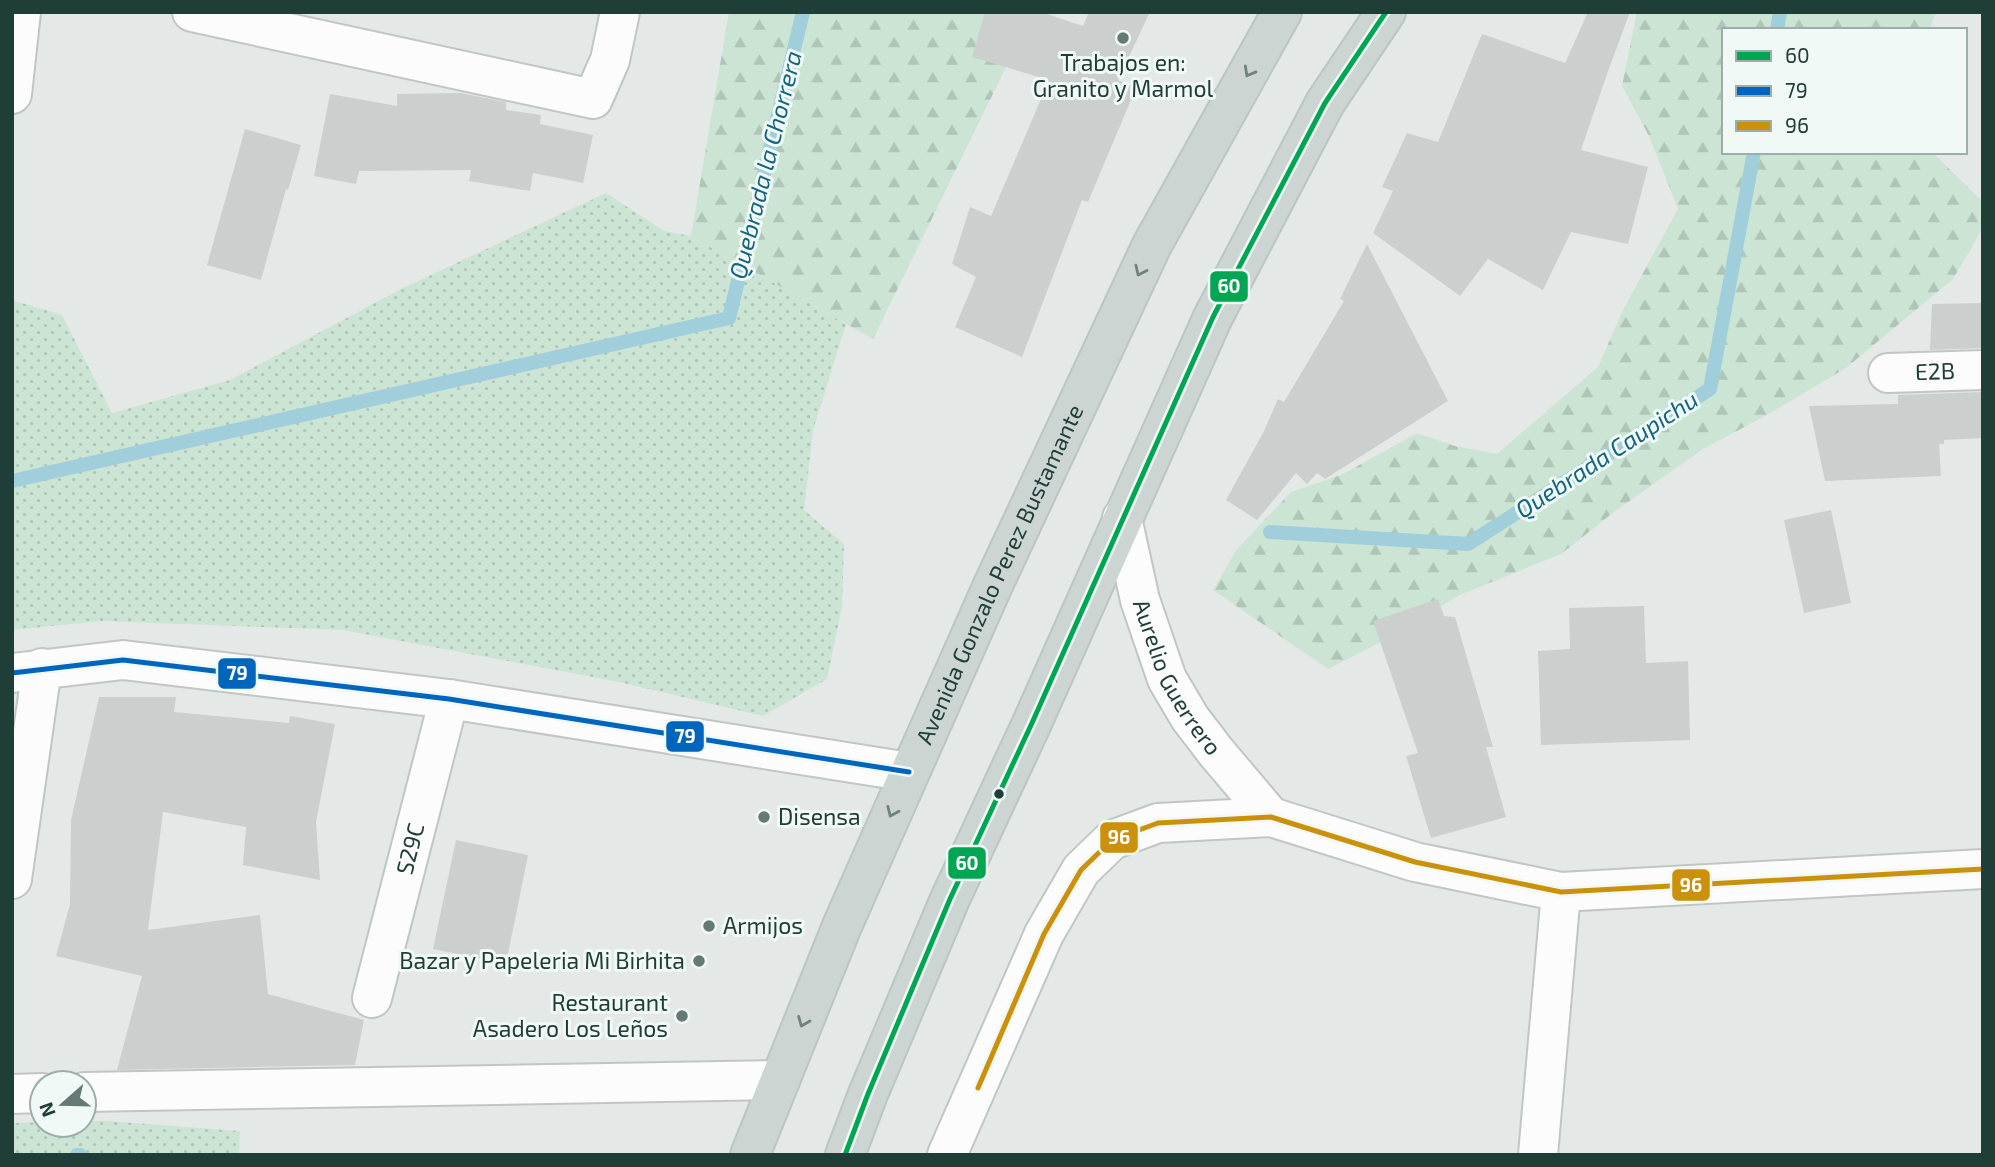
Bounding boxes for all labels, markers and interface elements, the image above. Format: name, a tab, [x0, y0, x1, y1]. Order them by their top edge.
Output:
legend	[1722, 28, 1967, 154]
marker: Trabajos en: Granito y Marmol	[1115, 30, 1131, 46]
text: 60	[1785, 42, 1810, 67]
water label: Quebrada la Chorrera	[722, 48, 807, 282]
place label: Trabajos en: Granito y Marmol	[1033, 48, 1213, 102]
one-way arrow	[1244, 64, 1257, 77]
text: 79	[1785, 77, 1808, 102]
text: 96	[1785, 112, 1809, 137]
one-way arrow	[1134, 264, 1148, 276]
line badge: 60	[1209, 270, 1249, 303]
text: 60	[1217, 274, 1241, 297]
street label: E2B	[1914, 356, 1955, 385]
water label: Quebrada Caupichu	[1509, 384, 1703, 524]
street label: Avenida Gonzalo Perez Bustamante	[909, 400, 1088, 748]
street label: Aurelio Guerrero	[1128, 595, 1228, 760]
line badge: 79	[217, 657, 257, 690]
text: 79	[226, 661, 248, 684]
line badge: 79	[665, 720, 705, 753]
text: 79	[674, 724, 696, 747]
unlabelled marker	[992, 787, 1006, 801]
place label: Disensa	[778, 802, 861, 830]
one-way arrow	[886, 805, 900, 817]
marker: Disensa	[756, 809, 772, 825]
street label: S29C	[389, 820, 429, 877]
line badge: 96	[1099, 821, 1139, 854]
text: 96	[1108, 825, 1130, 848]
line badge: 60	[947, 846, 987, 880]
text: 60	[955, 851, 979, 874]
line badge: 96	[1671, 868, 1711, 902]
text: 96	[1680, 873, 1702, 896]
place label: Armijos	[723, 911, 803, 939]
marker: Armijos	[701, 918, 717, 934]
place label: Bazar y Papeleria Mi Birhita	[399, 946, 685, 974]
marker: Bazar y Papeleria Mi Birhita	[691, 953, 707, 969]
place label: Restaurant Asadero Los Leños	[473, 988, 668, 1042]
marker: Restaurant Asadero Los Leños	[674, 1008, 690, 1024]
one-way arrow	[798, 1015, 812, 1027]
north arrow	[28, 1069, 98, 1139]
text: N	[33, 1100, 60, 1120]

